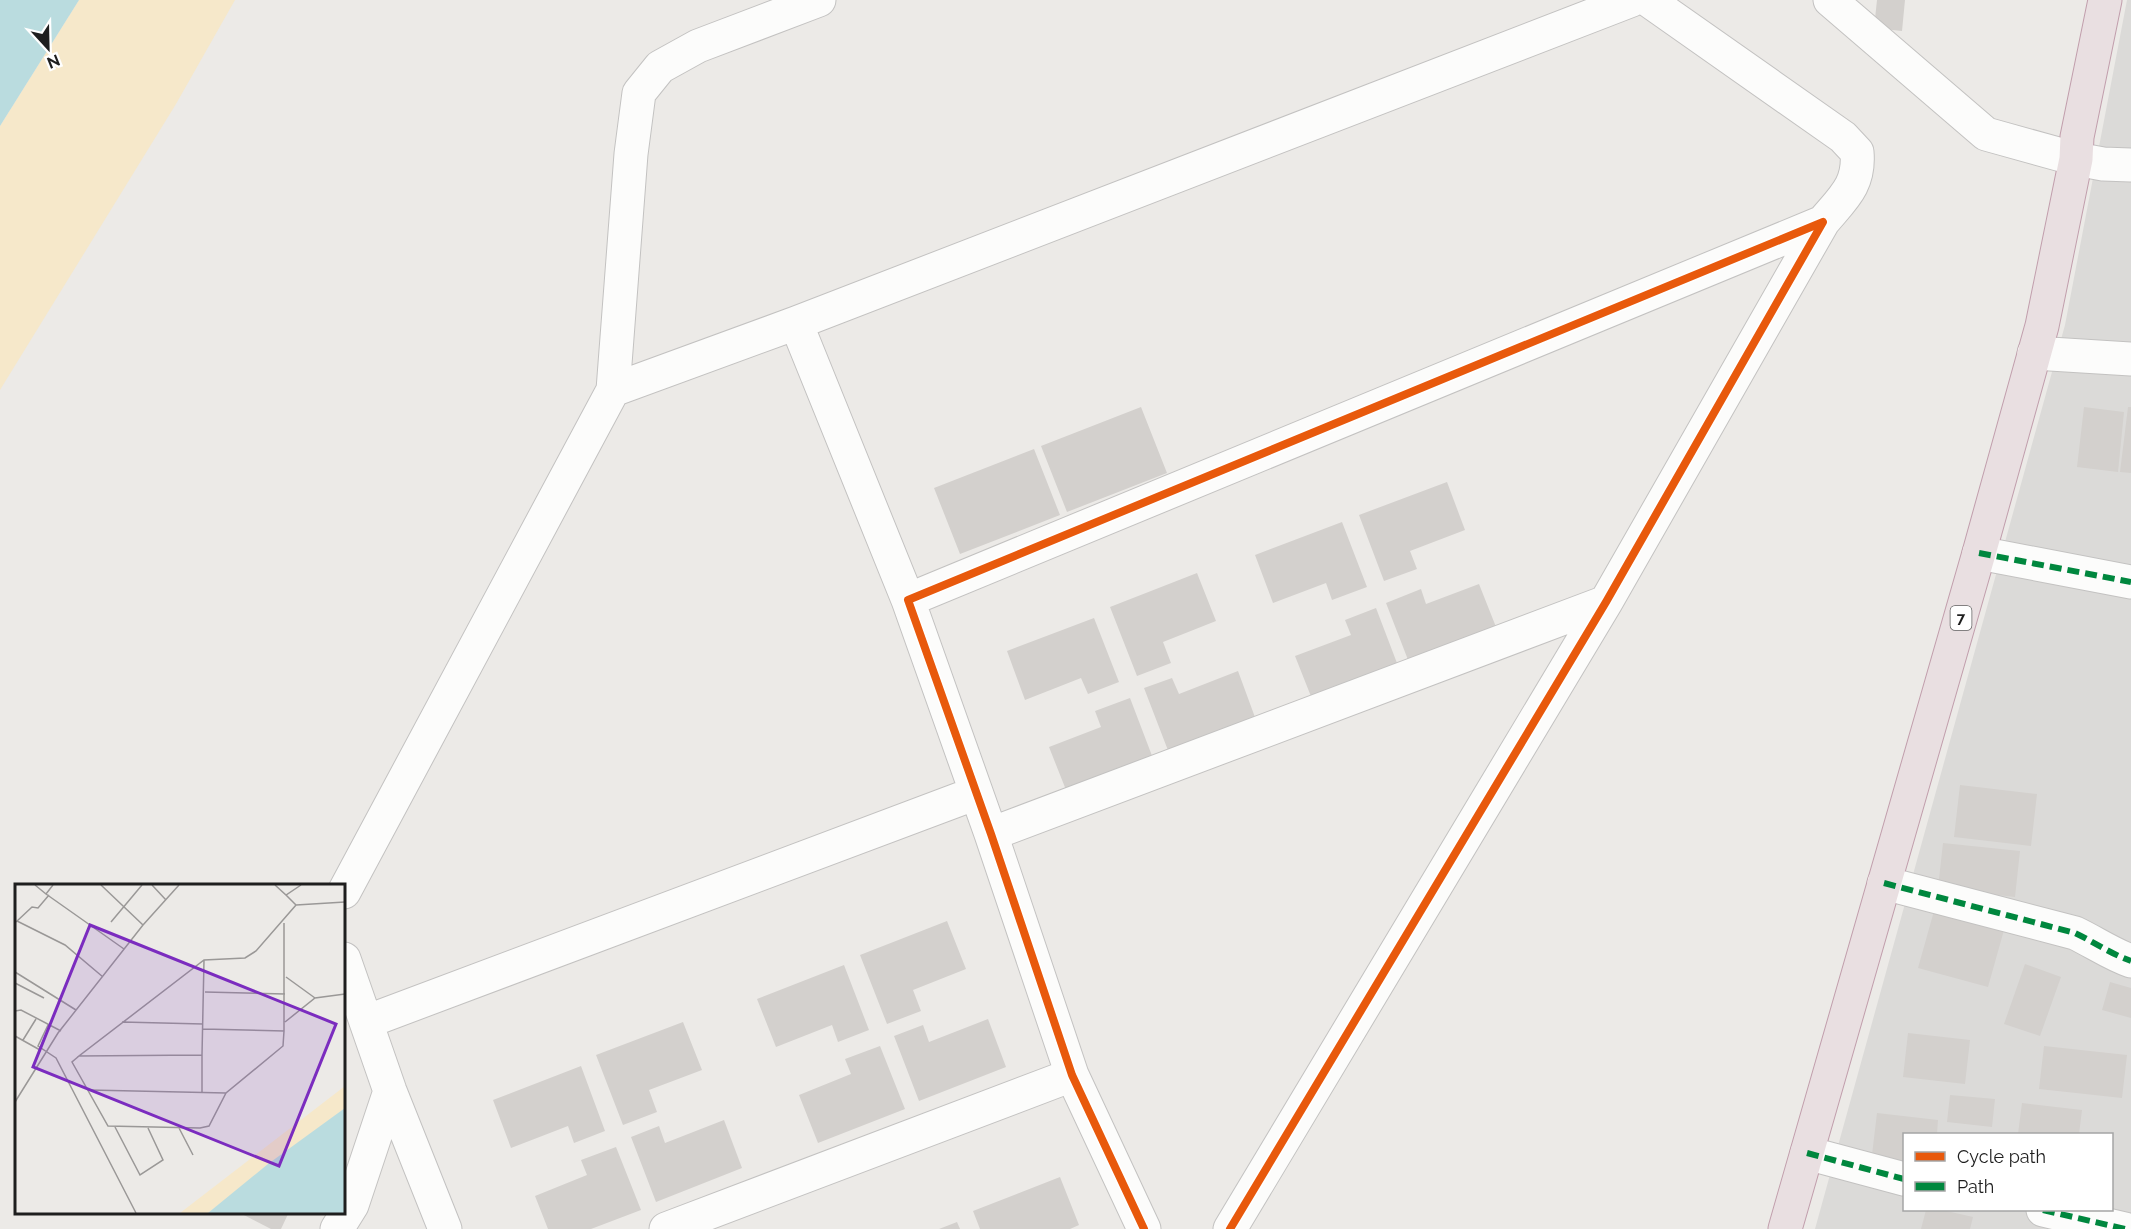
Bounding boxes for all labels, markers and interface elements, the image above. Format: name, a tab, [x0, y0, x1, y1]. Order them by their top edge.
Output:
north arrow	[18, 18, 78, 78]
text: N	[44, 50, 63, 73]
road number: 7	[1950, 606, 1972, 630]
inset map	[15, 884, 345, 1214]
legend	[1903, 1133, 2113, 1211]
text: Cycle path	[1957, 1146, 2046, 1167]
text: Path	[1957, 1176, 1994, 1197]

